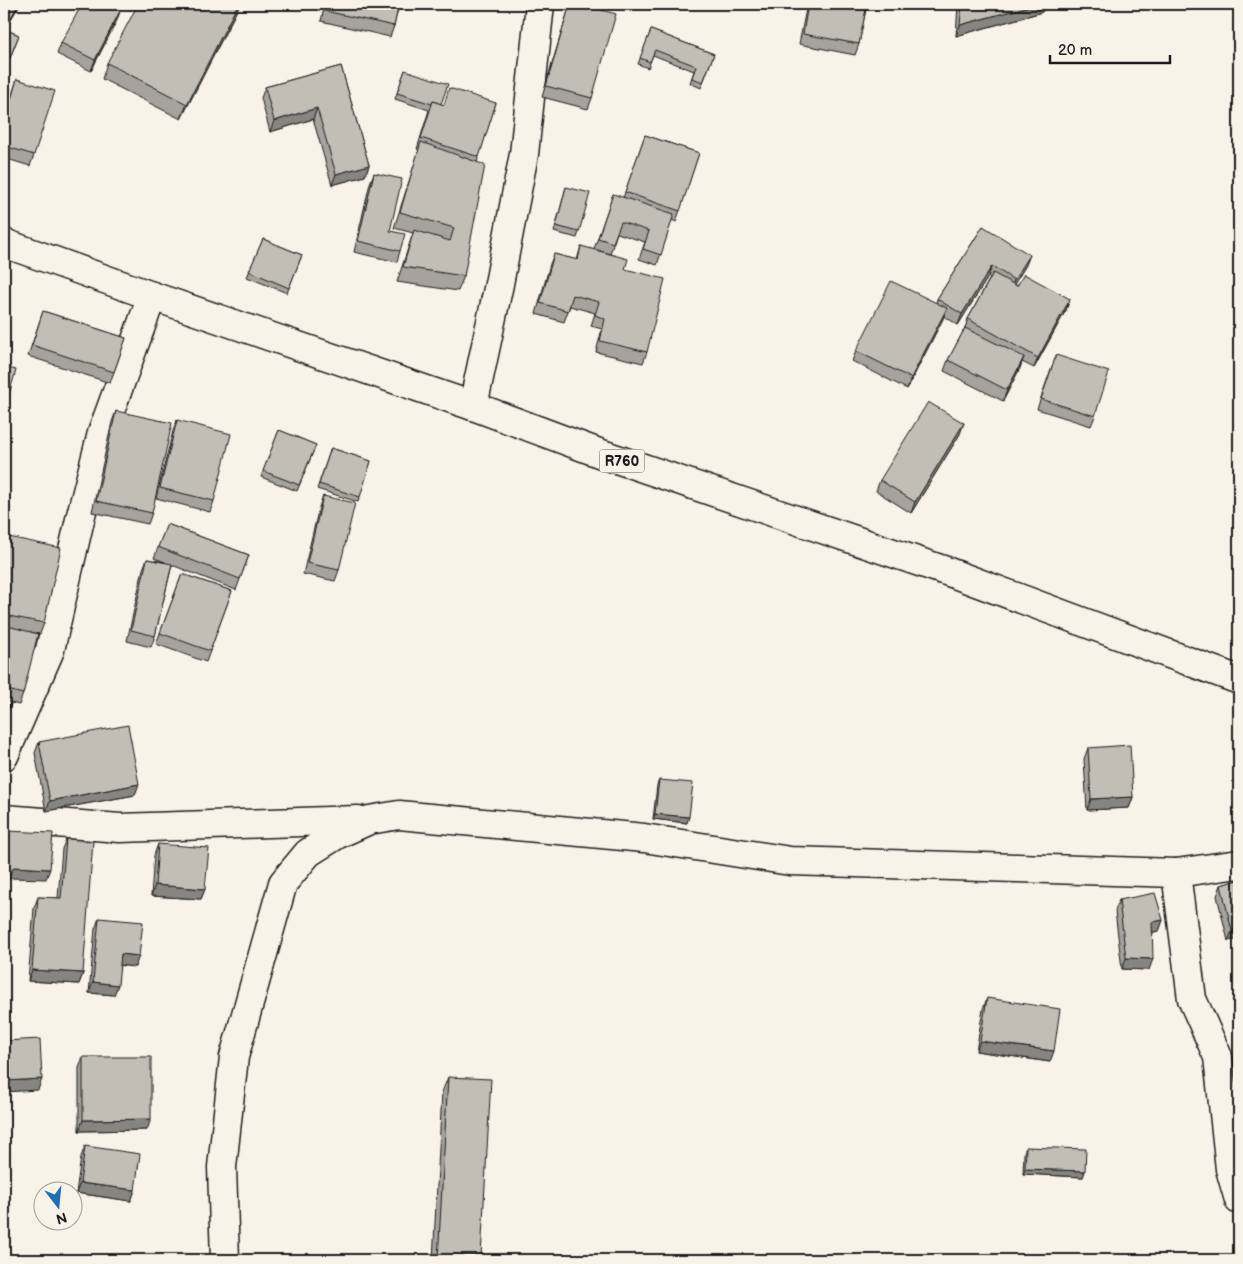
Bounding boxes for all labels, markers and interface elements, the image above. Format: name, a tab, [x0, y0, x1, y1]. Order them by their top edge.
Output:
scale bar	[1050, 32, 1170, 64]
text: 20 m	[1058, 41, 1092, 60]
road number: R760	[600, 450, 644, 472]
north arrow	[32, 1182, 82, 1232]
text: N	[54, 1208, 69, 1228]

